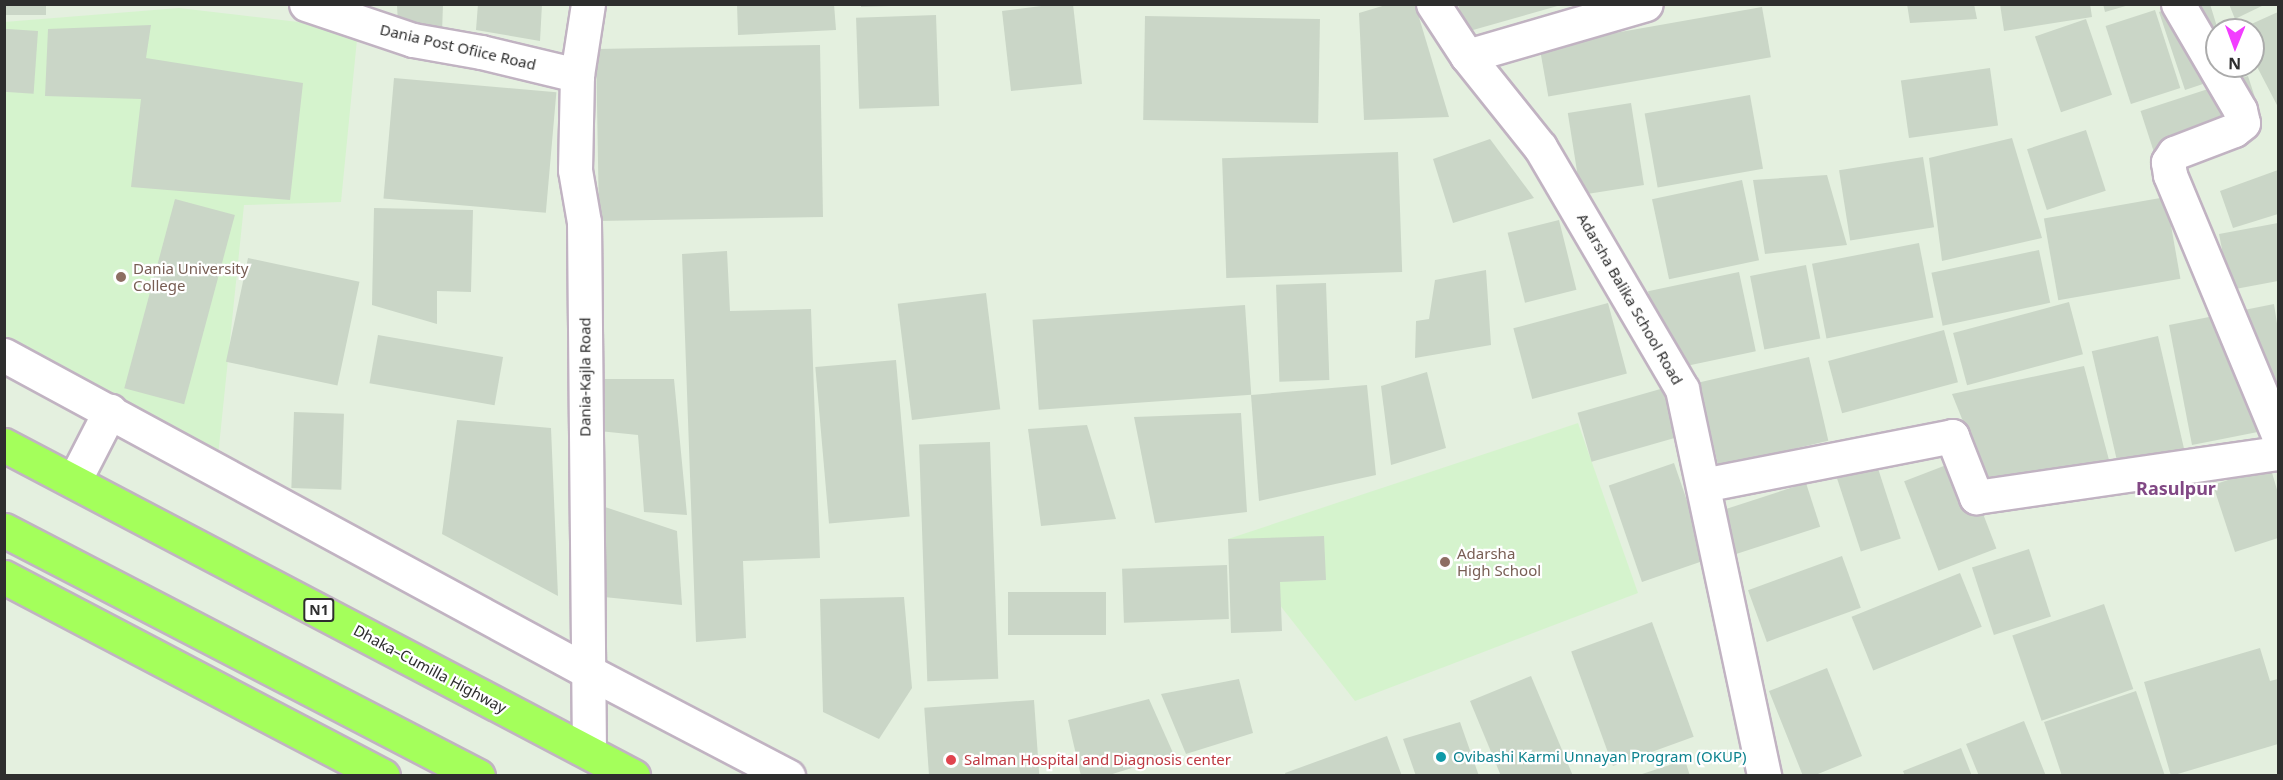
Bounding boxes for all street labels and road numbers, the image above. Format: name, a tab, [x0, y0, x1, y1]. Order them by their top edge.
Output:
street label: Dania Post Ofiice Road	[378, 20, 538, 74]
street label: Adarsha Balika School Road	[1573, 210, 1687, 388]
street label: Dania-Kajla Road	[576, 317, 594, 437]
road number: N1	[302, 599, 336, 621]
street label: Dhaka–Cumilla Highway	[350, 621, 510, 717]

